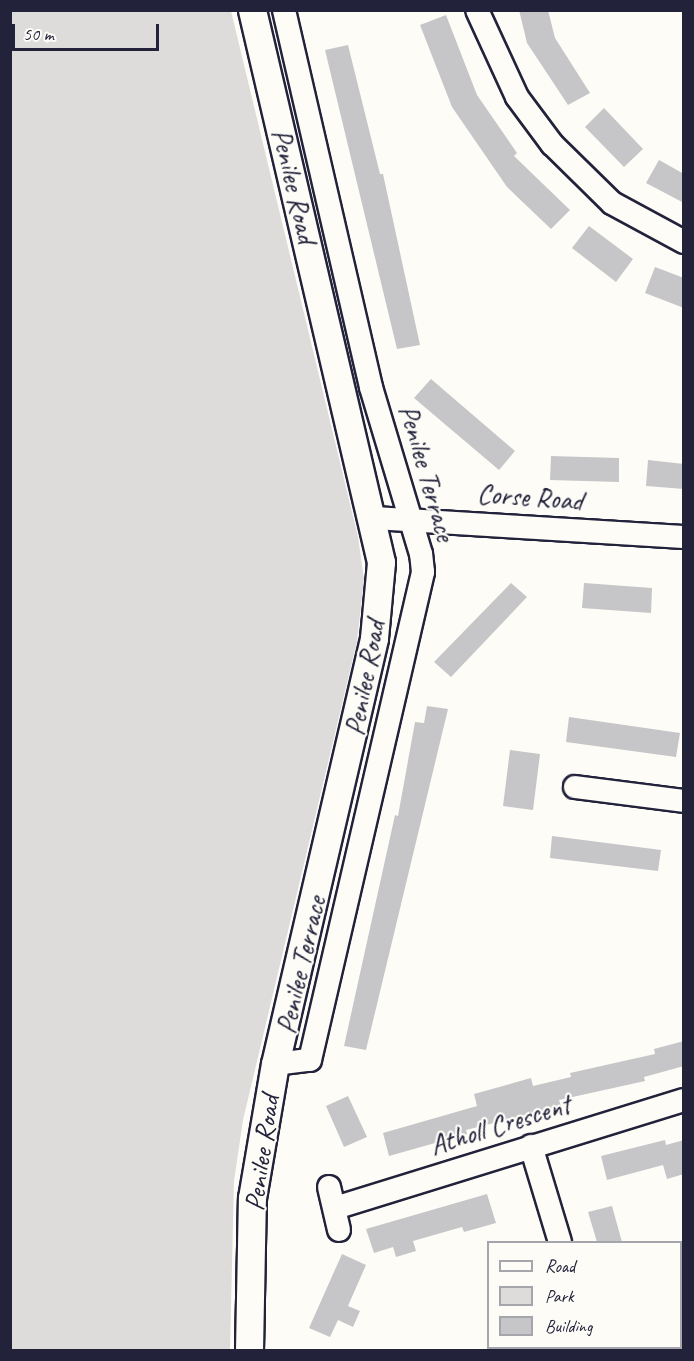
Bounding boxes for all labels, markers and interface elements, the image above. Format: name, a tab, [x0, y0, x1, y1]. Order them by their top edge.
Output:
scale bar	[15, 12, 162, 50]
text: 50 m	[23, 23, 54, 45]
street label: Penilee Road	[265, 126, 323, 246]
street label: Penilee Terrace	[392, 401, 462, 545]
street label: Corse Road	[476, 477, 584, 517]
street label: Penilee Road	[337, 618, 393, 738]
street label: Penilee Terrace	[269, 893, 333, 1037]
street label: Atholl Crescent	[426, 1088, 574, 1162]
street label: Penilee Road	[237, 1093, 287, 1213]
legend	[487, 1241, 682, 1349]
text: Road	[545, 1255, 575, 1277]
text: Park	[545, 1285, 574, 1307]
text: Building	[545, 1315, 592, 1337]

